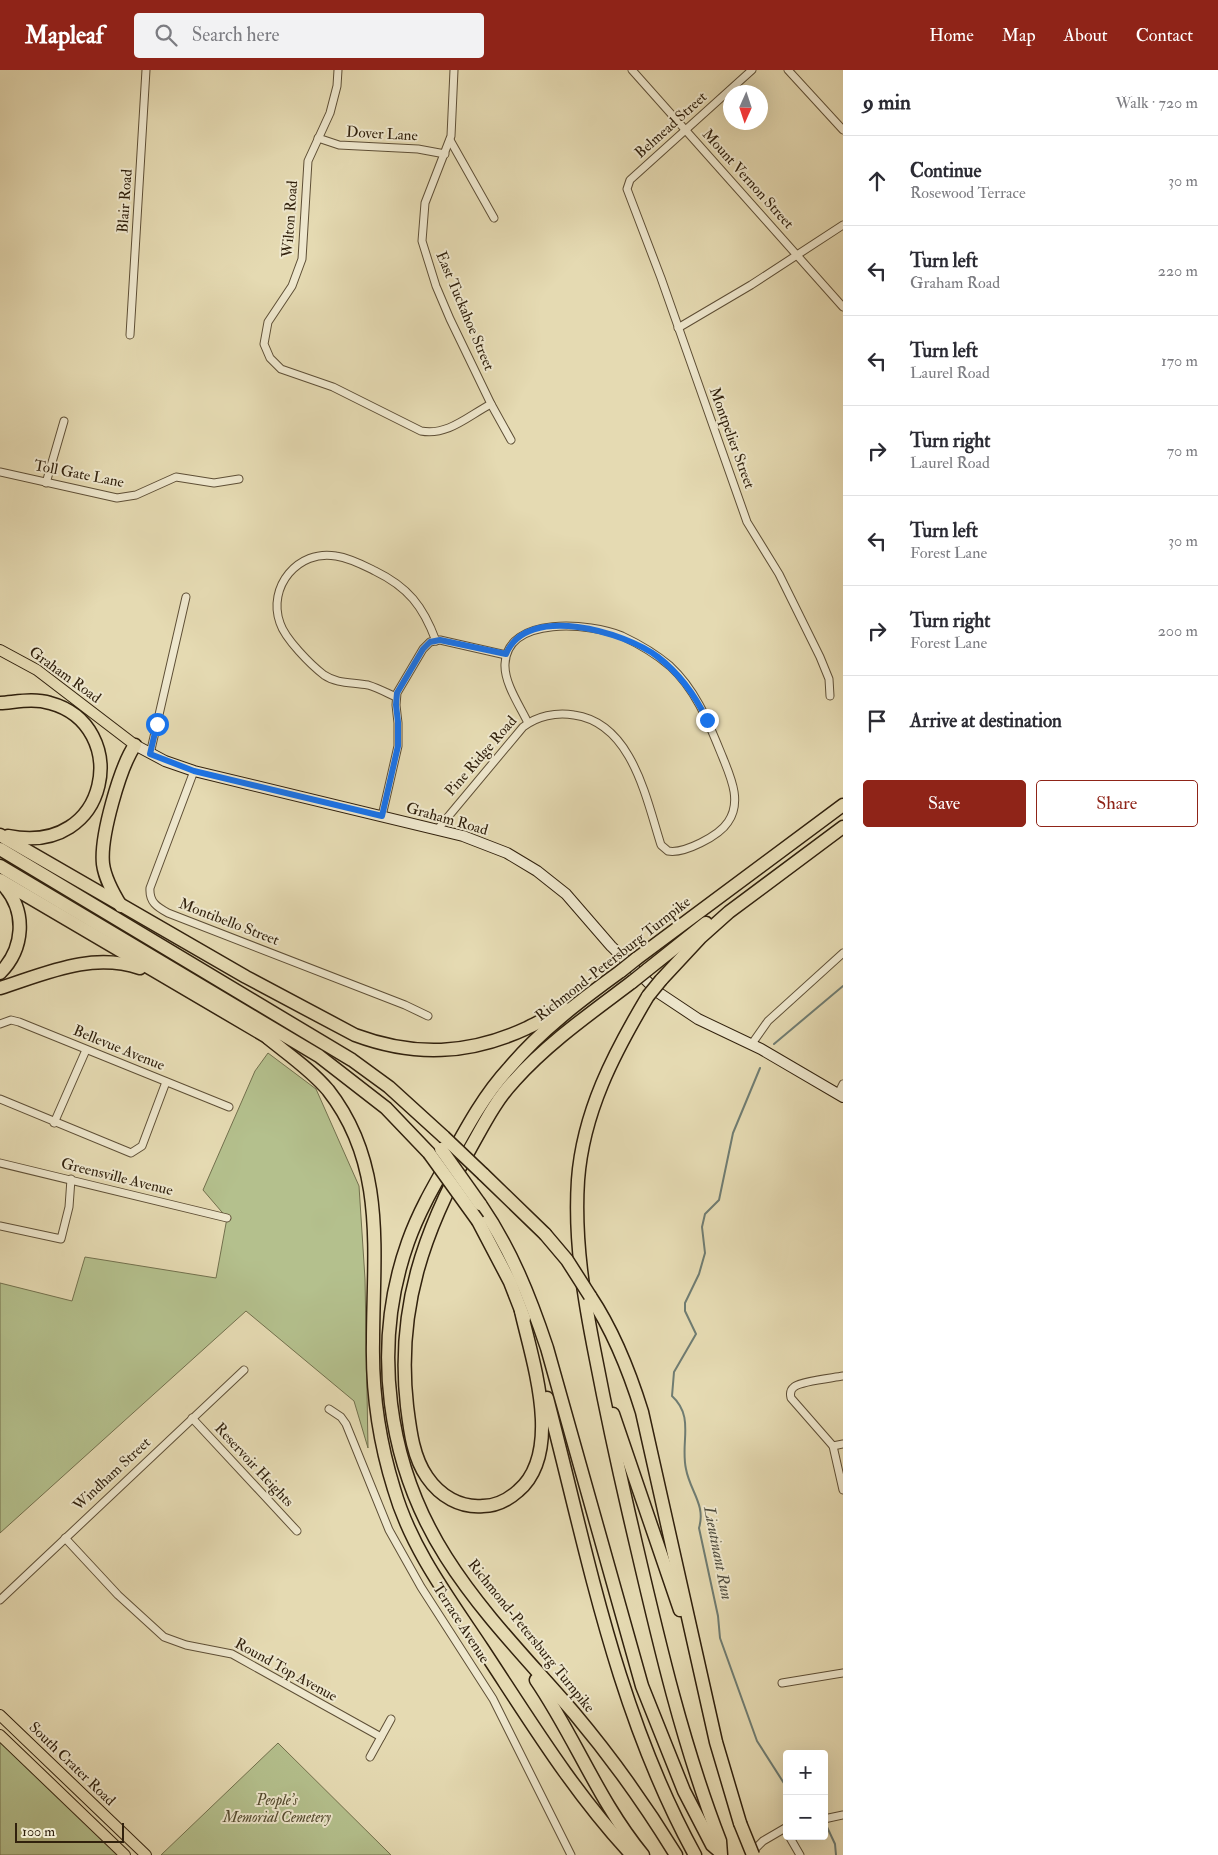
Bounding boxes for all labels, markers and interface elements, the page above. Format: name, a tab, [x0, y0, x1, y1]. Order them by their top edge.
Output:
search box	[134, 13, 484, 58]
text: Mapleaf	[25, 20, 104, 51]
icon: search	[152, 21, 180, 49]
text: Search here	[192, 23, 279, 47]
text: Home	[929, 24, 974, 47]
text: Map	[1002, 24, 1036, 47]
text: About	[1064, 24, 1108, 47]
text: Contact	[1136, 24, 1193, 47]
north arrow	[723, 85, 768, 130]
street label: Belmead Street	[631, 88, 711, 162]
text: 9 min	[863, 89, 911, 116]
text: Walk · 720 m	[1115, 93, 1198, 113]
street label: Dover Lane	[346, 123, 418, 145]
street label: Mount Vernon Street	[698, 125, 798, 233]
text: Continue	[910, 159, 981, 183]
icon: ahead	[863, 167, 891, 195]
street label: Blair Road	[113, 168, 137, 234]
text: 30 m	[1168, 171, 1198, 191]
street label: Wilton Road	[278, 179, 302, 259]
text: Rosewood Terrace	[910, 183, 1026, 203]
street label: East Tuckahoe Street	[431, 249, 499, 373]
text: Turn left	[910, 249, 978, 273]
icon: left	[863, 257, 891, 285]
text: 220 m	[1158, 261, 1198, 281]
text: Graham Road	[910, 273, 1000, 293]
text: Turn left	[910, 339, 978, 363]
icon: left	[863, 347, 891, 375]
text: 170 m	[1161, 351, 1198, 371]
text: Laurel Road	[910, 363, 990, 383]
street label: Montpelier Street	[704, 385, 759, 492]
text: Turn right	[910, 429, 990, 453]
icon: right	[863, 437, 891, 465]
text: 70 m	[1167, 441, 1198, 461]
text: Laurel Road	[910, 453, 990, 473]
street label: Toll Gate Lane	[32, 456, 126, 492]
text: Turn left	[910, 519, 978, 543]
icon: left	[863, 527, 891, 555]
text: 30 m	[1168, 531, 1198, 551]
text: Forest Lane	[910, 543, 987, 563]
text: Turn right	[910, 609, 990, 633]
icon: right	[863, 617, 891, 645]
text: 200 m	[1158, 621, 1198, 641]
text: Forest Lane	[910, 633, 987, 653]
street label: Graham Road	[25, 642, 105, 708]
icon: arrive	[863, 707, 891, 735]
route end	[696, 709, 719, 732]
text: Arrive at destination	[910, 709, 1062, 733]
street label: Pine Ridge Road	[441, 712, 521, 800]
route start	[146, 713, 169, 736]
button: Save	[863, 780, 1026, 827]
button: Share	[1036, 780, 1198, 827]
street label: Graham Road	[404, 798, 491, 840]
street label: Richmond-Petersburg Turnpike	[532, 892, 695, 1026]
street label: Montibello Street	[176, 894, 282, 950]
street label: Bellevue Avenue	[70, 1021, 168, 1075]
street label: Greensville Avenue	[59, 1154, 175, 1200]
street label: Reservoir Heights	[210, 1419, 298, 1511]
street label: Windham Street	[68, 1433, 155, 1515]
water label: Lieutinant Run	[699, 1504, 737, 1601]
street label: Richmond-Petersburg Turnpike	[462, 1555, 599, 1717]
street label: Terrace Avenue	[428, 1579, 494, 1667]
street label: Round Top Avenue	[231, 1634, 341, 1707]
street label: South Crater Road	[25, 1718, 120, 1811]
map controls	[783, 1750, 828, 1840]
button: +	[783, 1750, 828, 1795]
park label: People's Memorial Cemetery	[222, 1791, 332, 1827]
button: −	[783, 1795, 828, 1840]
scale bar	[15, 1820, 124, 1843]
text: 100 m	[22, 1823, 55, 1840]

